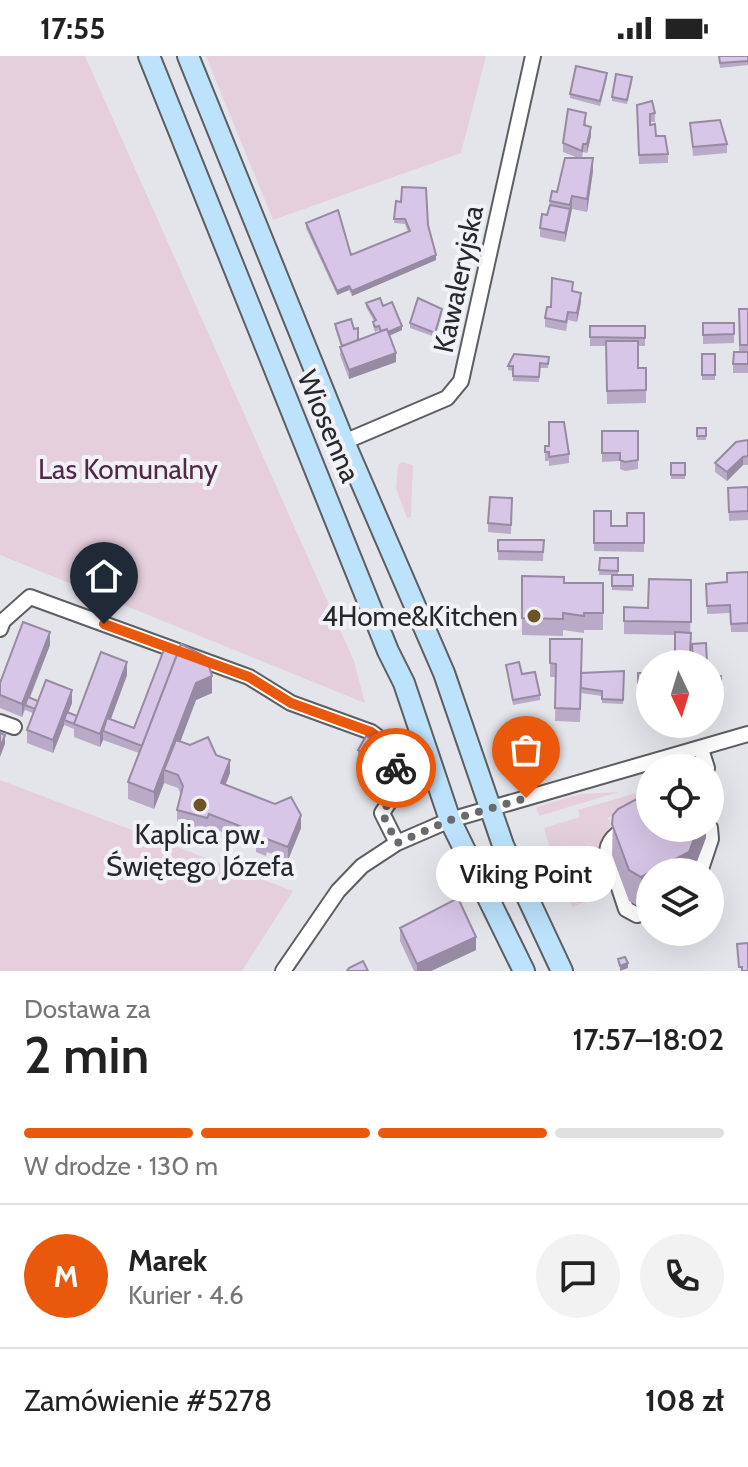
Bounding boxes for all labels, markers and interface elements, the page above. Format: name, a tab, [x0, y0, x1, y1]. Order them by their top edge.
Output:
text: 17:55	[40, 10, 105, 47]
street label: Kawaleryjska	[426, 202, 490, 356]
street label: Wiosenna	[290, 365, 368, 488]
park label: Las Komunalny	[38, 452, 218, 486]
pin	[70, 542, 138, 624]
icon: home	[82, 554, 126, 598]
place label: 4Home&Kitchen	[322, 599, 518, 633]
marker: 4Home&Kitchen	[525, 607, 543, 625]
north arrow	[636, 650, 724, 738]
map controls	[636, 650, 724, 946]
pin	[492, 716, 560, 798]
courier	[356, 728, 436, 808]
icon: bag	[504, 728, 548, 772]
icon: bike	[374, 746, 418, 790]
button: locate	[636, 754, 724, 842]
marker: Kaplica pw. Świętego Józefa	[191, 796, 209, 814]
place label: Kaplica pw. Świętego Józefa	[106, 817, 294, 883]
callout: Viking Point	[436, 846, 616, 902]
text: Viking Point	[460, 858, 592, 890]
button: layers	[636, 858, 724, 946]
text: Dostawa za	[24, 993, 151, 1025]
text: 17:57–18:02	[573, 1021, 724, 1058]
text: 2 min	[24, 1023, 149, 1086]
text: W drodze · 130 m	[24, 1150, 218, 1182]
button: chat	[536, 1234, 620, 1318]
button: phone	[640, 1234, 724, 1318]
text: Marek	[128, 1242, 207, 1279]
text: M	[54, 1258, 79, 1295]
text: Kurier · 4.6	[128, 1279, 244, 1311]
text: Zamówienie #5278	[24, 1382, 272, 1419]
text: 108 zł	[645, 1382, 724, 1419]

